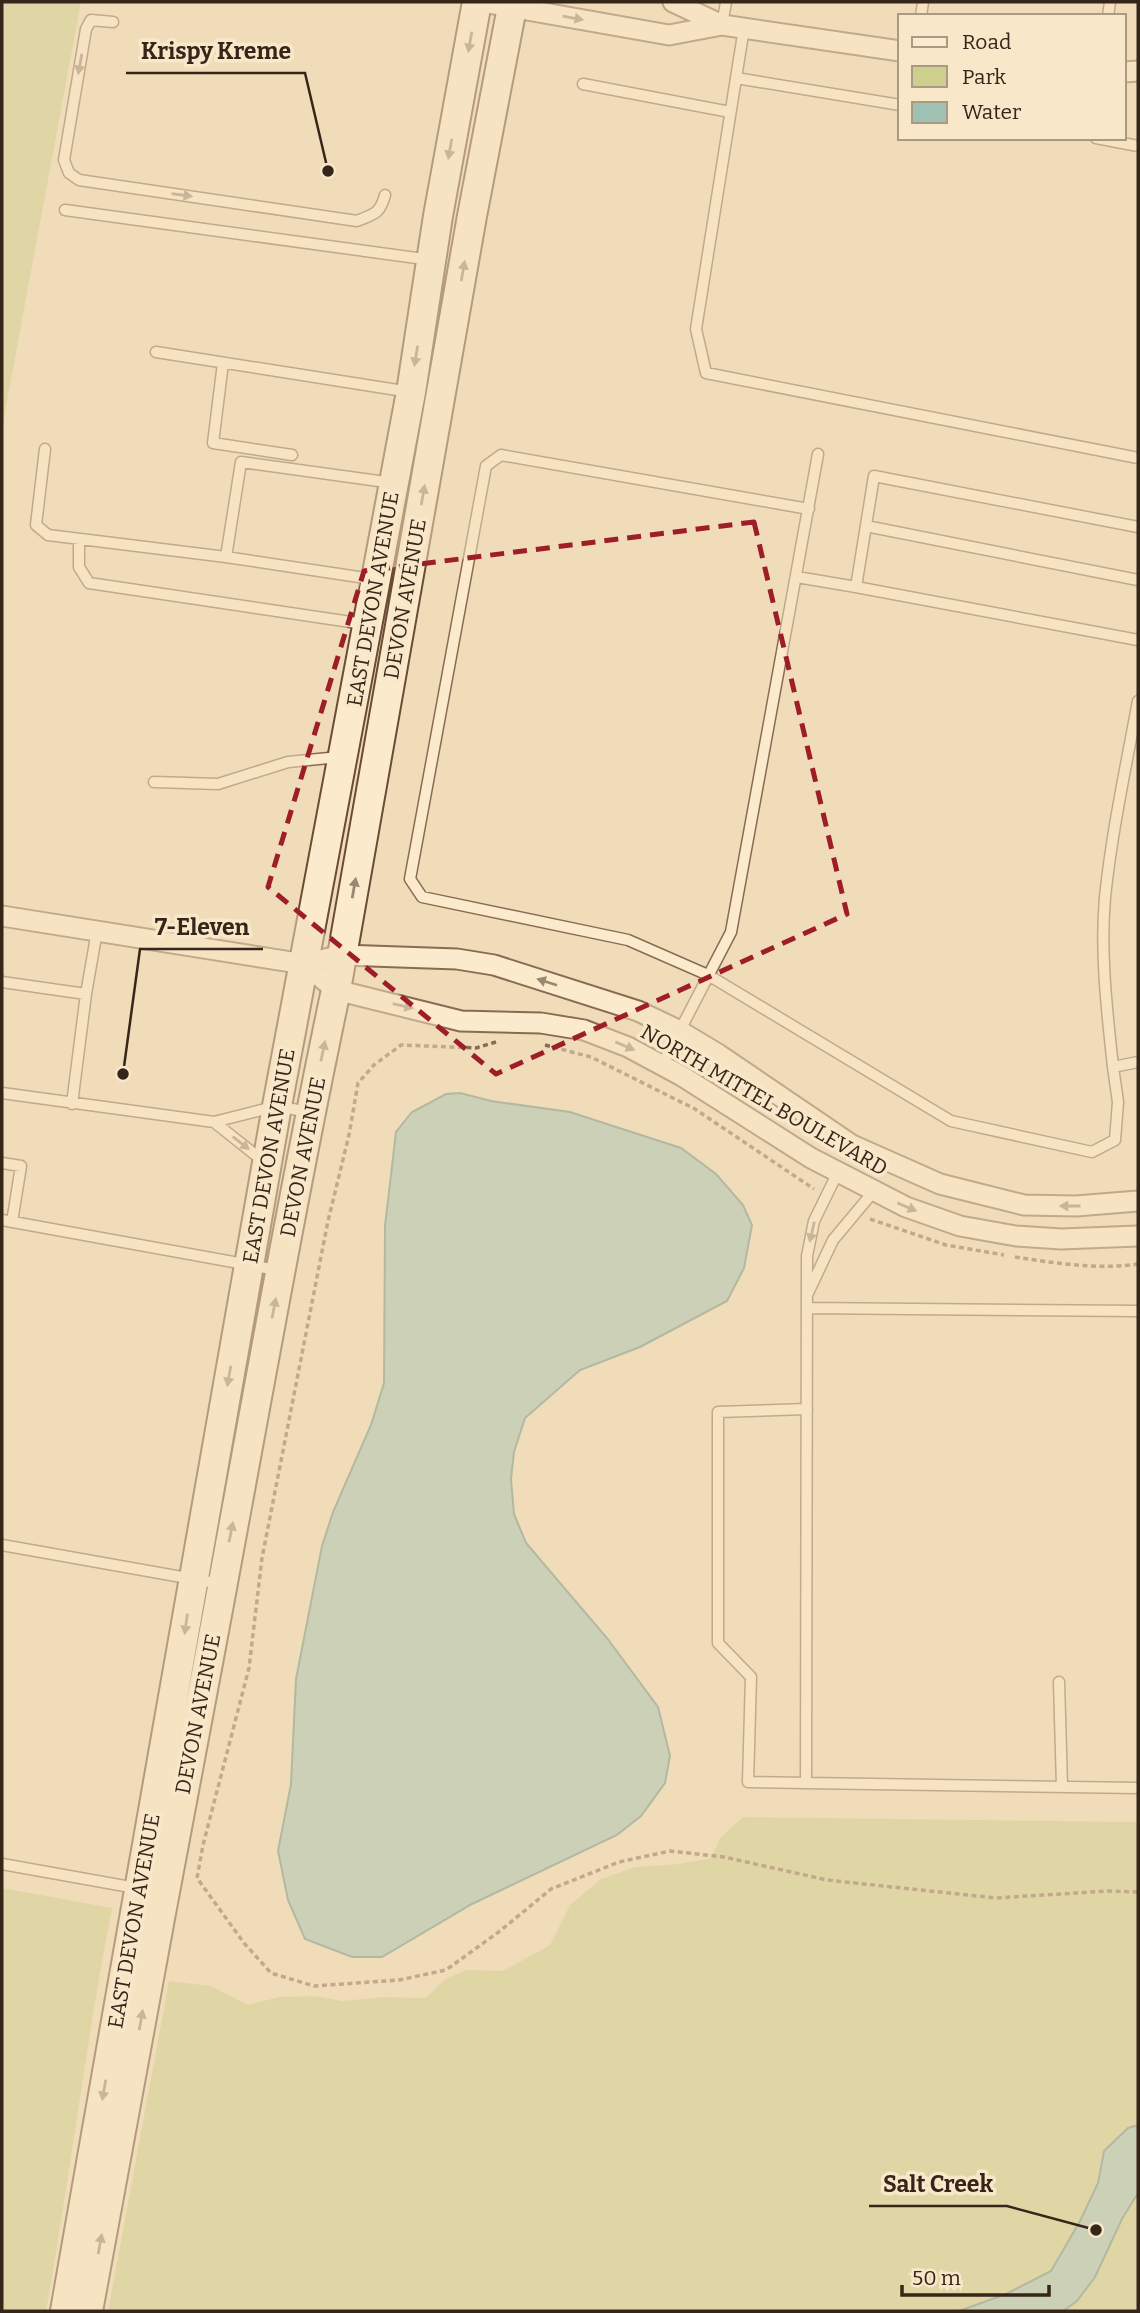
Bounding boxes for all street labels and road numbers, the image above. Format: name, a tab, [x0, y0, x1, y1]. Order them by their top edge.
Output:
street label: EAST DEVON AVENUE	[342, 489, 404, 709]
street label: DEVON AVENUE	[378, 517, 432, 681]
street label: NORTH MITTEL BOULEVARD	[636, 1019, 892, 1181]
street label: EAST DEVON AVENUE	[237, 1046, 301, 1266]
street label: DEVON AVENUE	[275, 1075, 331, 1239]
street label: DEVON AVENUE	[170, 1632, 226, 1796]
street label: EAST DEVON AVENUE	[102, 1811, 166, 2031]

